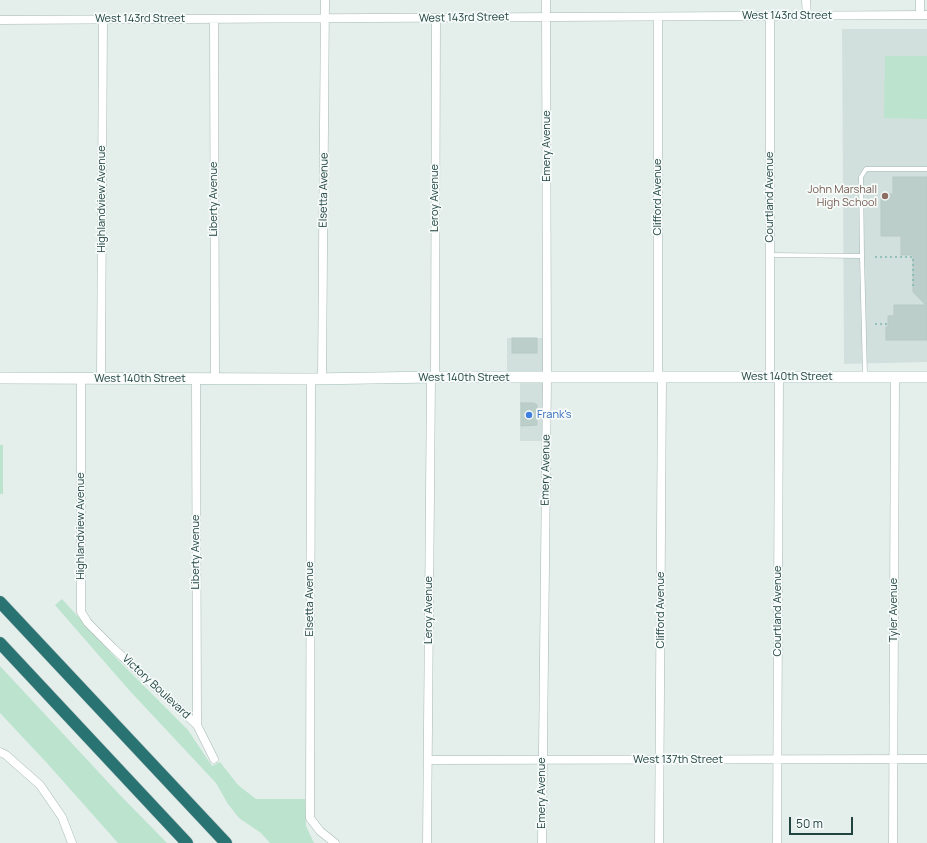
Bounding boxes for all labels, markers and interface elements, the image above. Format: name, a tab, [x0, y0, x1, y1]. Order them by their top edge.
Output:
street label: West 143rd Street	[742, 9, 832, 23]
street label: West 143rd Street	[419, 11, 509, 25]
street label: West 143rd Street	[95, 12, 185, 26]
street label: Emery Avenue	[540, 110, 554, 182]
street label: Highlandview Avenue	[95, 145, 109, 253]
street label: Elsetta Avenue	[317, 152, 331, 228]
street label: Courtland Avenue	[763, 152, 777, 242]
street label: Clifford Avenue	[651, 159, 665, 235]
street label: Liberty Avenue	[207, 162, 221, 236]
street label: Leroy Avenue	[428, 164, 442, 232]
place label: John Marshall High School	[807, 183, 877, 209]
marker: John Marshall High School	[880, 191, 890, 201]
street label: West 140th Street	[741, 370, 833, 384]
street label: West 140th Street	[418, 371, 510, 385]
street label: West 140th Street	[94, 372, 186, 386]
place label: Frank's	[537, 408, 572, 422]
marker: Frank's	[524, 410, 534, 420]
street label: Emery Avenue	[539, 434, 553, 506]
street label: Highlandview Avenue	[74, 472, 88, 580]
street label: Liberty Avenue	[189, 515, 203, 589]
street label: Elsetta Avenue	[303, 561, 317, 637]
street label: Courtland Avenue	[771, 566, 785, 656]
street label: Clifford Avenue	[654, 572, 668, 648]
street label: Leroy Avenue	[422, 576, 436, 644]
street label: Tyler Avenue	[887, 578, 901, 642]
street label: Victory Boulevard	[119, 652, 193, 722]
street label: West 137th Street	[633, 753, 723, 767]
street label: Emery Avenue	[535, 757, 549, 829]
scale bar	[791, 809, 855, 835]
text: 50 m	[796, 815, 823, 832]

